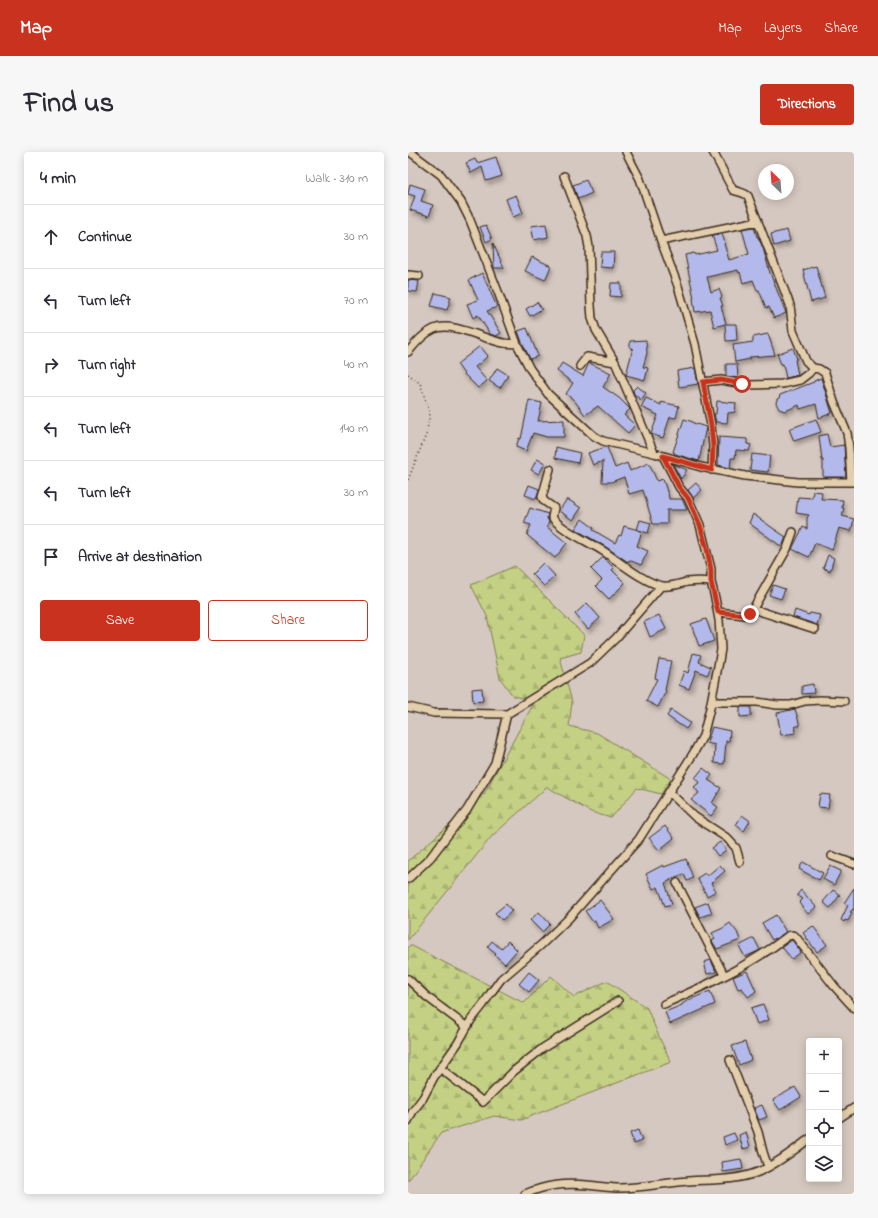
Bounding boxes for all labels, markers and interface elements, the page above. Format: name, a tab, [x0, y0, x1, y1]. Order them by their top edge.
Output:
text: Map	[20, 15, 52, 42]
text: Map	[718, 18, 742, 39]
text: Layers	[764, 18, 802, 39]
text: Share	[824, 18, 858, 39]
text: Find us	[24, 84, 114, 125]
button: Directions	[760, 84, 854, 125]
north arrow	[758, 164, 794, 200]
text: 4 min	[40, 166, 76, 191]
text: Walk · 310 m	[305, 169, 368, 188]
icon: ahead	[40, 226, 62, 248]
text: Continue	[78, 226, 132, 248]
text: 30 m	[344, 227, 368, 246]
icon: left	[40, 290, 62, 312]
text: Turn left	[78, 290, 131, 312]
text: 70 m	[344, 291, 368, 310]
icon: right	[40, 354, 62, 376]
text: Turn right	[78, 354, 136, 376]
text: 40 m	[344, 355, 368, 374]
route start	[733, 375, 751, 393]
icon: left	[40, 418, 62, 440]
text: Turn left	[78, 418, 131, 440]
text: 140 m	[340, 419, 368, 438]
icon: left	[40, 482, 62, 504]
text: Turn left	[78, 482, 131, 504]
text: 30 m	[344, 483, 368, 502]
icon: arrive	[40, 546, 62, 568]
text: Arrive at destination	[78, 546, 202, 568]
button: Save	[40, 600, 200, 641]
button: Share	[208, 600, 368, 641]
route end	[741, 605, 759, 623]
map controls	[806, 1038, 842, 1182]
button: +	[806, 1038, 842, 1074]
button: −	[806, 1074, 842, 1110]
button: locate	[806, 1110, 842, 1146]
button: layers	[806, 1146, 842, 1182]

